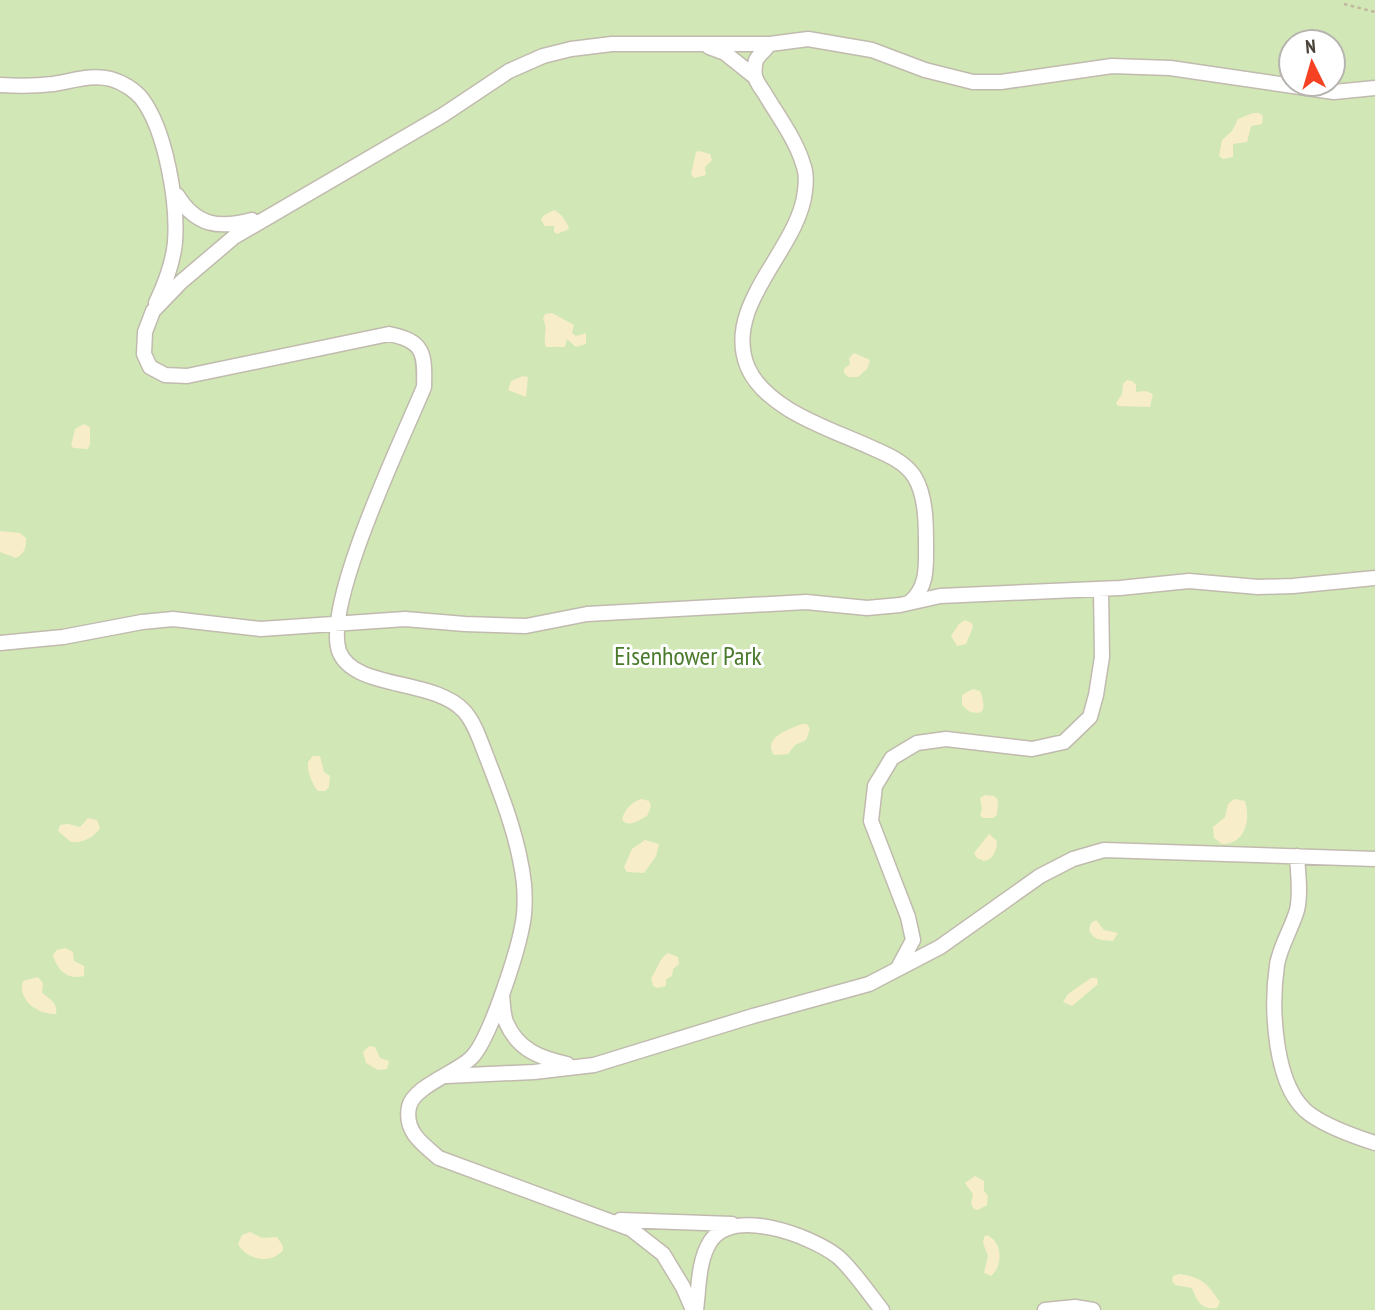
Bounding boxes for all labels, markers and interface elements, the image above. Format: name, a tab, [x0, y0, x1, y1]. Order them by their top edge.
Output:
north arrow	[1277, 28, 1347, 98]
text: N	[1304, 34, 1317, 58]
park label: Eisenhower Park	[614, 639, 762, 672]

